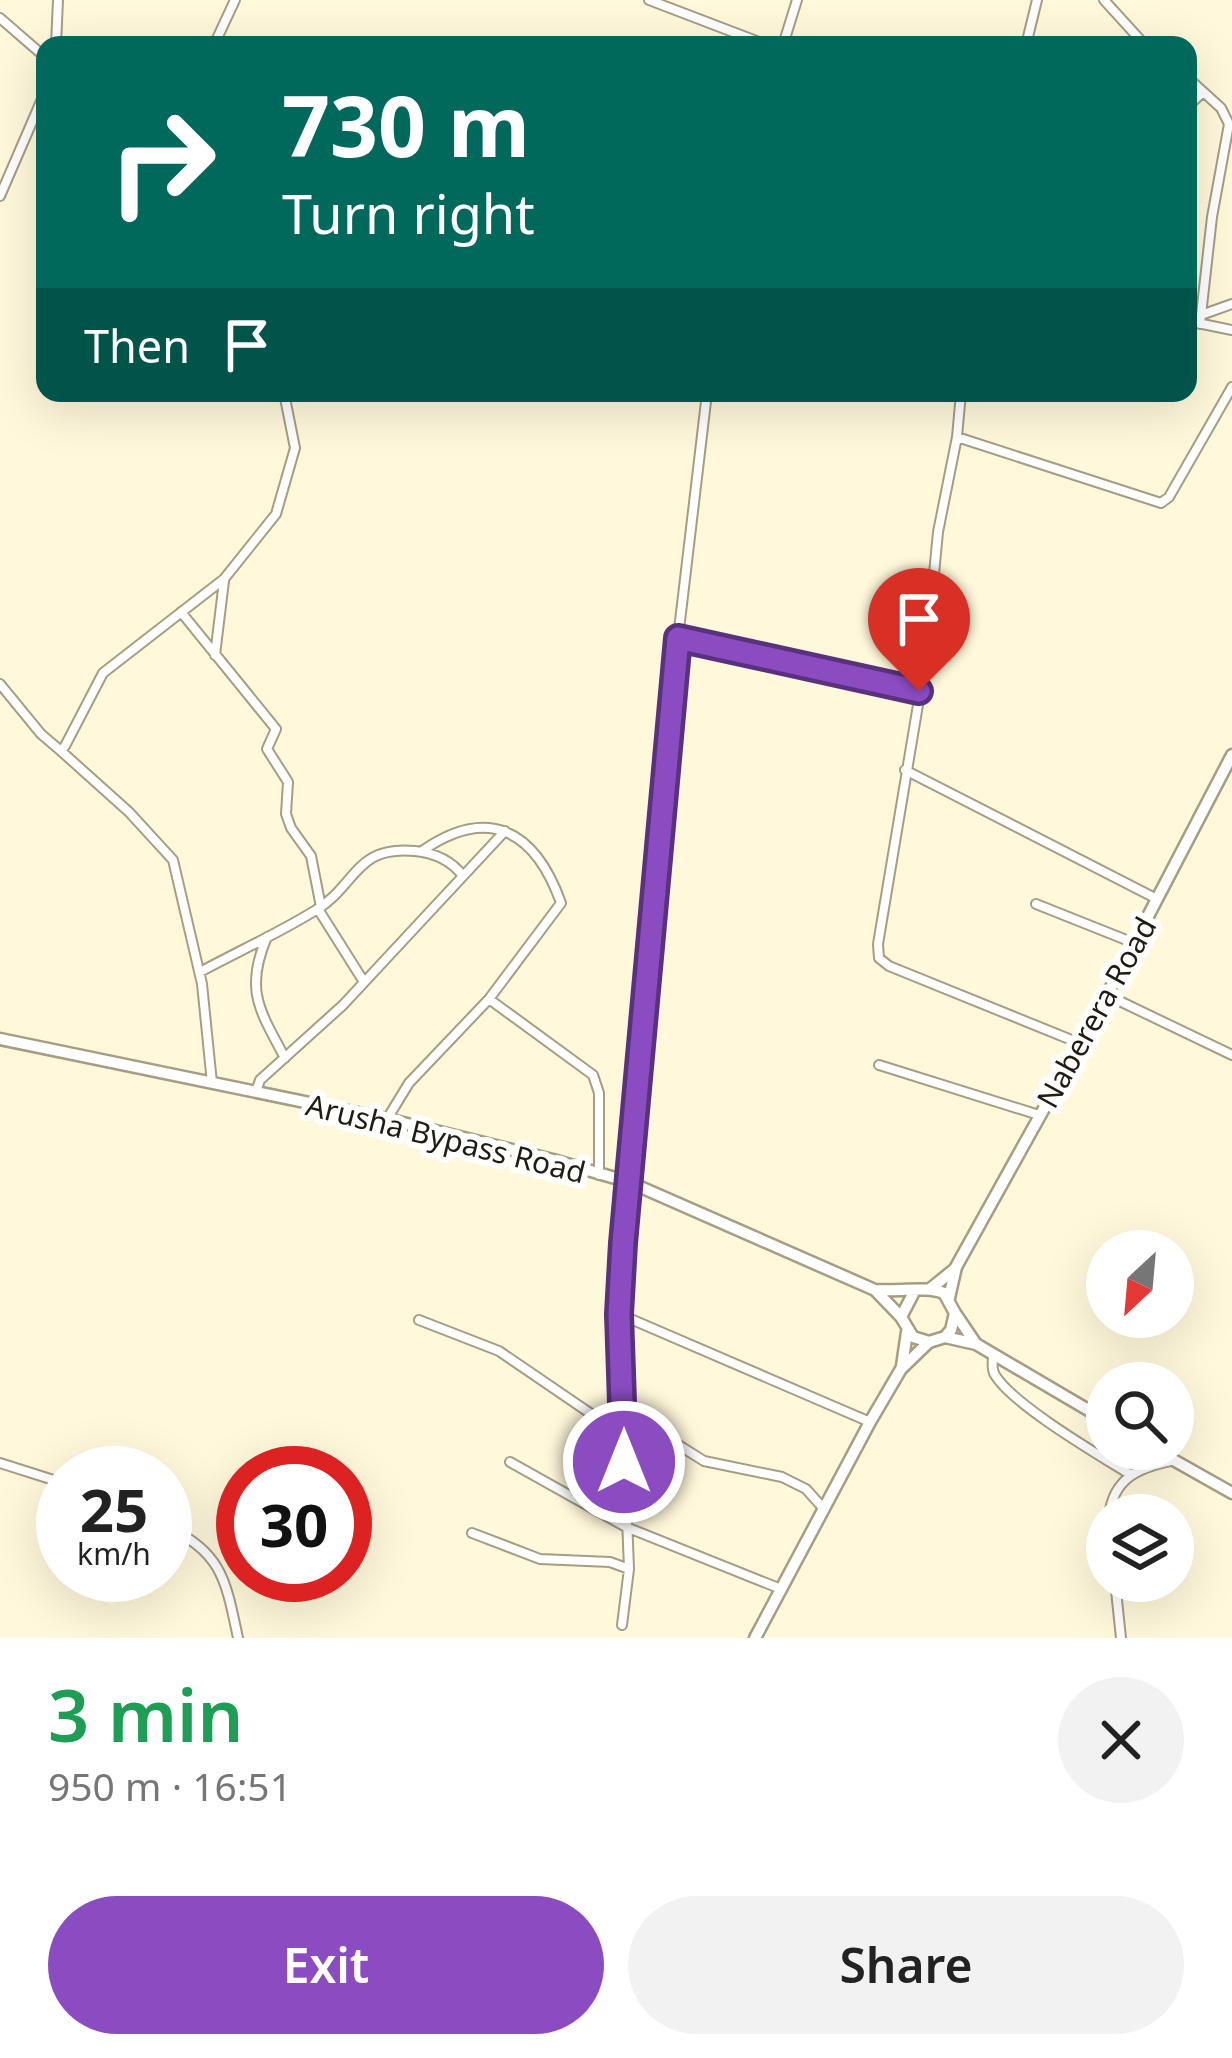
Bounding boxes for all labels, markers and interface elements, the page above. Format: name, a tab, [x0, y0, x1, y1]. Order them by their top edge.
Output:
text: 730 m	[282, 67, 530, 182]
icon: right	[84, 84, 240, 240]
text: Turn right	[282, 176, 535, 250]
icon: arrive	[214, 312, 280, 378]
text: Then	[84, 315, 190, 376]
pin	[868, 568, 970, 691]
icon: arrive	[886, 586, 952, 652]
street label: Naberera Road	[1027, 909, 1165, 1115]
street label: Arusha Bypass Road	[302, 1083, 590, 1193]
north arrow	[1086, 1230, 1194, 1338]
map controls	[1086, 1230, 1194, 1602]
button: search	[1086, 1362, 1194, 1470]
position arrow	[561, 1399, 687, 1525]
speed limit sign: 30	[216, 1446, 372, 1602]
text: 25	[80, 1468, 148, 1550]
button: layers	[1086, 1494, 1194, 1602]
text: km/h	[77, 1533, 151, 1574]
text: 3 min	[48, 1665, 243, 1763]
button: close	[1058, 1677, 1184, 1803]
text: 950 m · 16:51	[48, 1759, 292, 1812]
button: Exit	[48, 1896, 604, 2034]
button: Share	[628, 1896, 1184, 2034]

